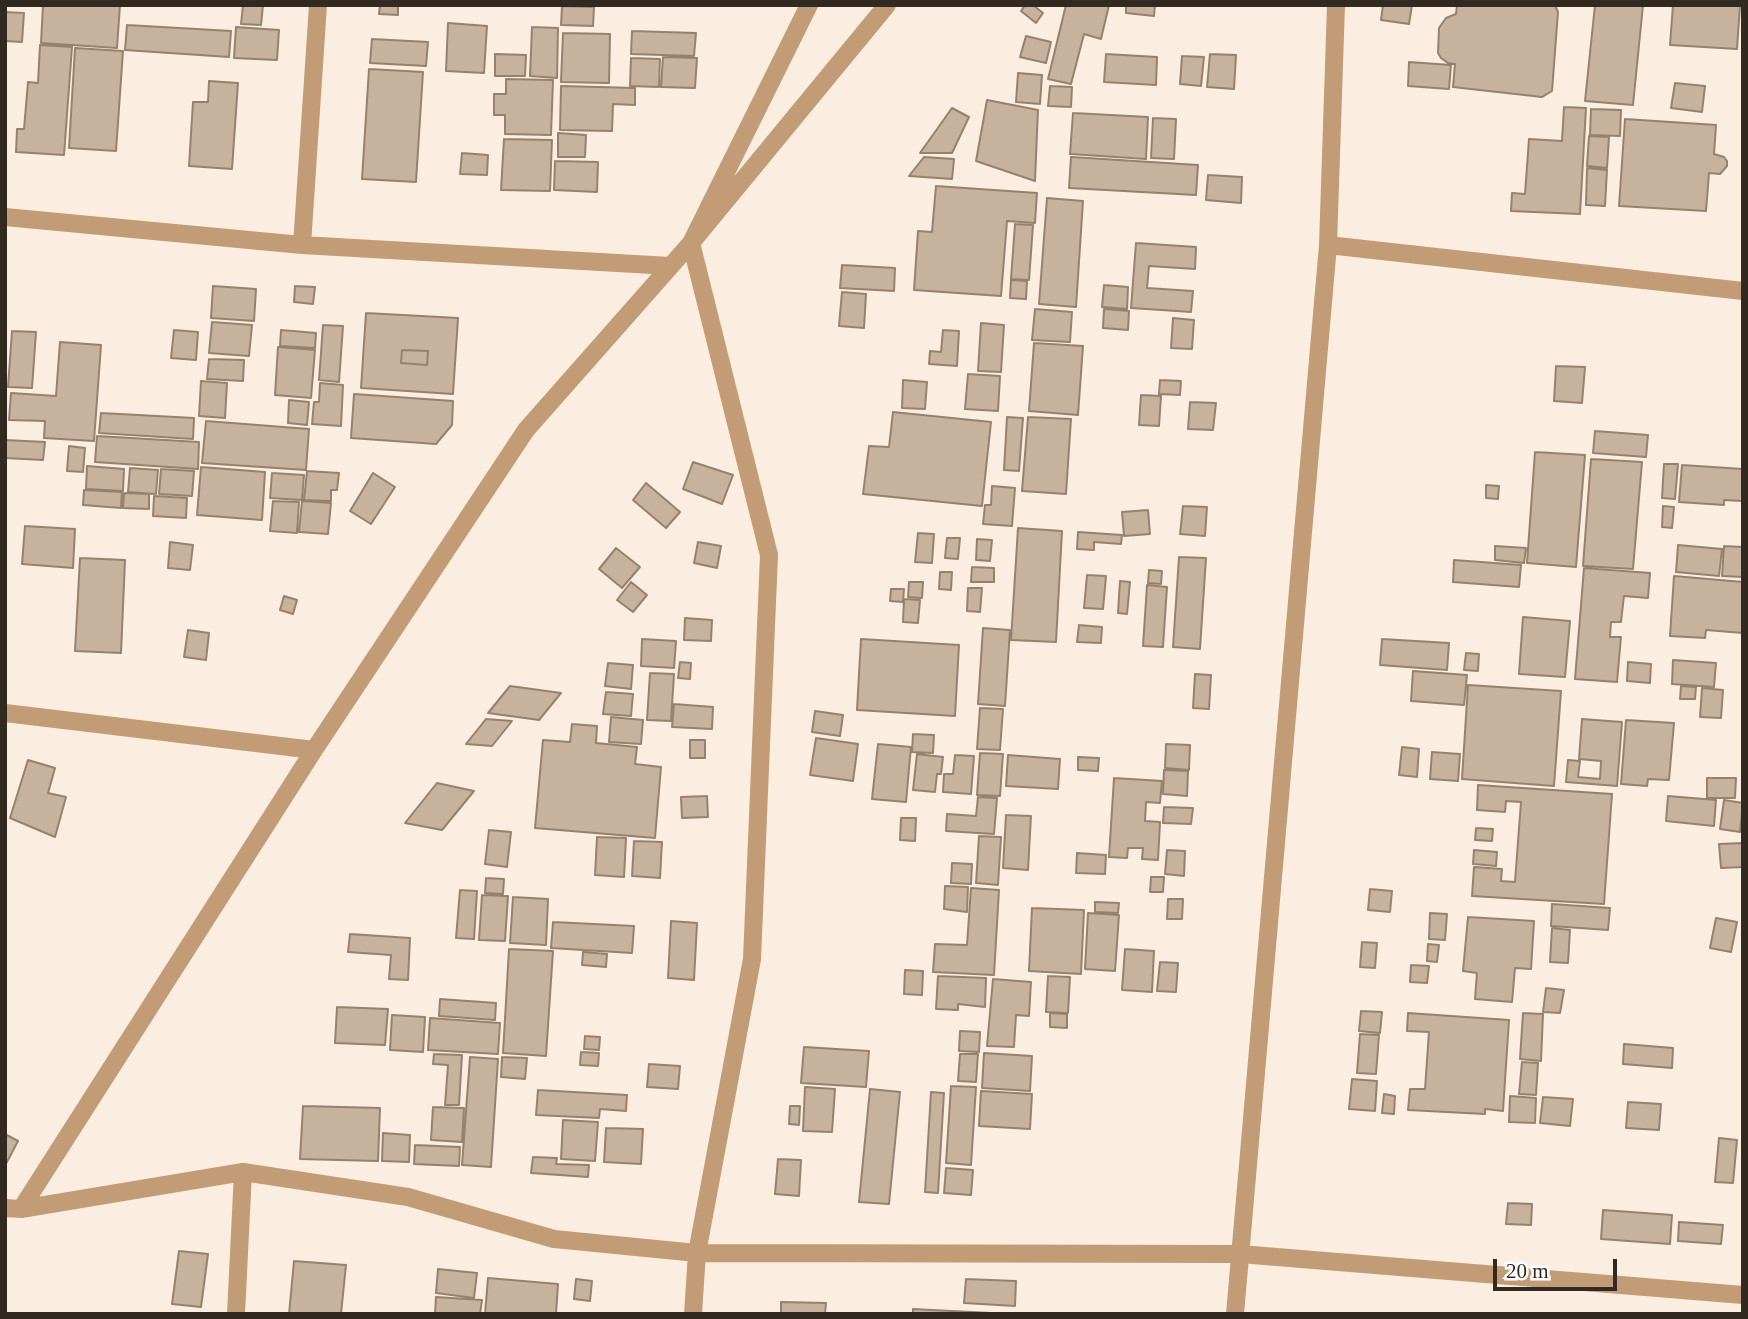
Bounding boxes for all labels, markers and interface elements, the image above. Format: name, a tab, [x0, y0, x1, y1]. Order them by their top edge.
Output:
scale bar	[1496, 1246, 1620, 1290]
text: 20 m	[1506, 1259, 1549, 1283]

